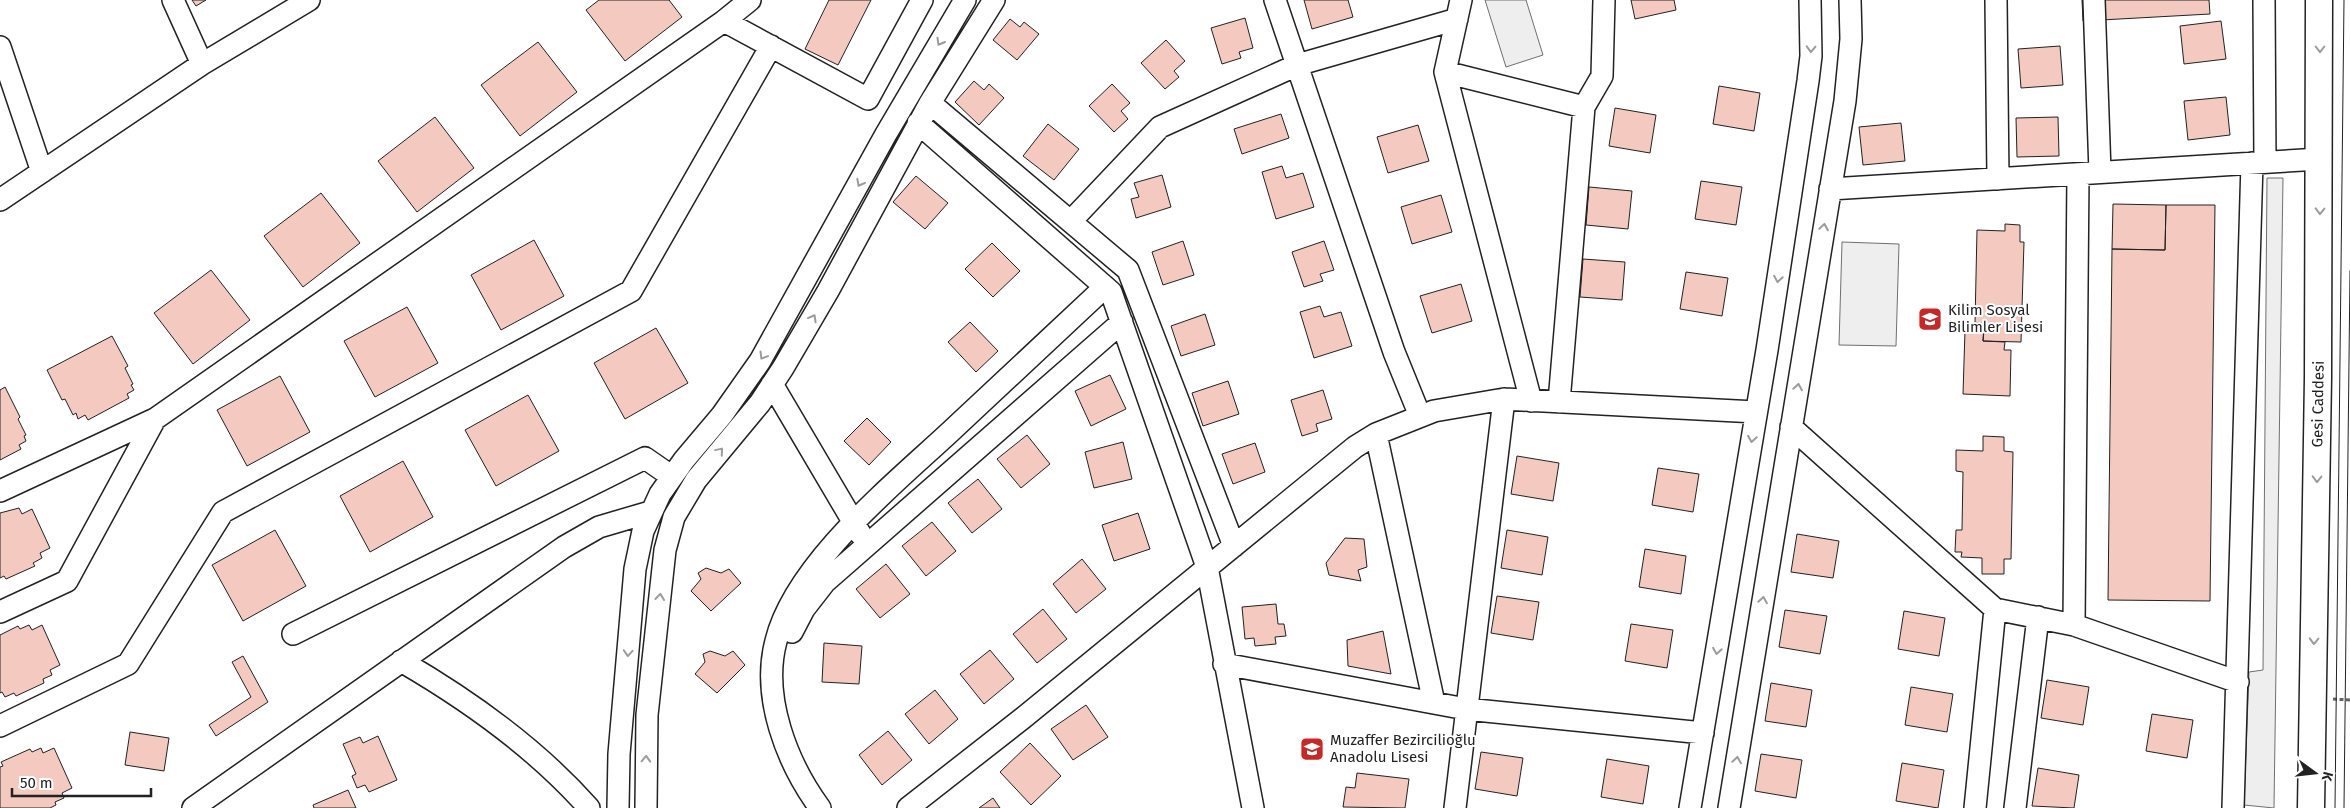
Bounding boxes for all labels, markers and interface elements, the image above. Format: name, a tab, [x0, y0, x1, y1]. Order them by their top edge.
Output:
one-way arrow	[936, 37, 946, 46]
one-way arrow	[1805, 45, 1816, 53]
one-way arrow	[2315, 45, 2325, 53]
one-way arrow	[856, 178, 866, 187]
one-way arrow	[2315, 208, 2325, 215]
one-way arrow	[1818, 223, 1829, 231]
one-way arrow	[1773, 274, 1783, 283]
place label: Kilim Sosyal Bilimler Lisesi	[1948, 301, 2043, 336]
school or university icon: Kilim Sosyal Bilimler Lisesi	[1917, 306, 1943, 332]
one-way arrow	[806, 315, 816, 324]
one-way arrow	[760, 350, 770, 359]
street label: Gesi Caddesi	[2308, 361, 2328, 447]
one-way arrow	[1792, 383, 1802, 392]
one-way arrow	[1747, 435, 1757, 444]
one-way arrow	[714, 448, 722, 457]
one-way arrow	[2312, 475, 2322, 483]
one-way arrow	[654, 593, 665, 601]
one-way arrow	[1757, 595, 1768, 603]
one-way arrow	[2309, 637, 2320, 645]
one-way arrow	[1712, 647, 1722, 656]
one-way arrow	[623, 650, 634, 658]
place label: Muzaffer Bezircilioğlu Anadolu Lisesi	[1330, 731, 1476, 766]
school or university icon: Muzaffer Bezircilioğlu Anadolu Lisesi	[1299, 736, 1325, 762]
north arrow	[2290, 748, 2340, 798]
one-way arrow	[640, 755, 651, 763]
one-way arrow	[1731, 756, 1741, 764]
scale bar	[12, 766, 151, 798]
text: K	[2317, 770, 2336, 784]
text: 50 m	[20, 774, 53, 792]

